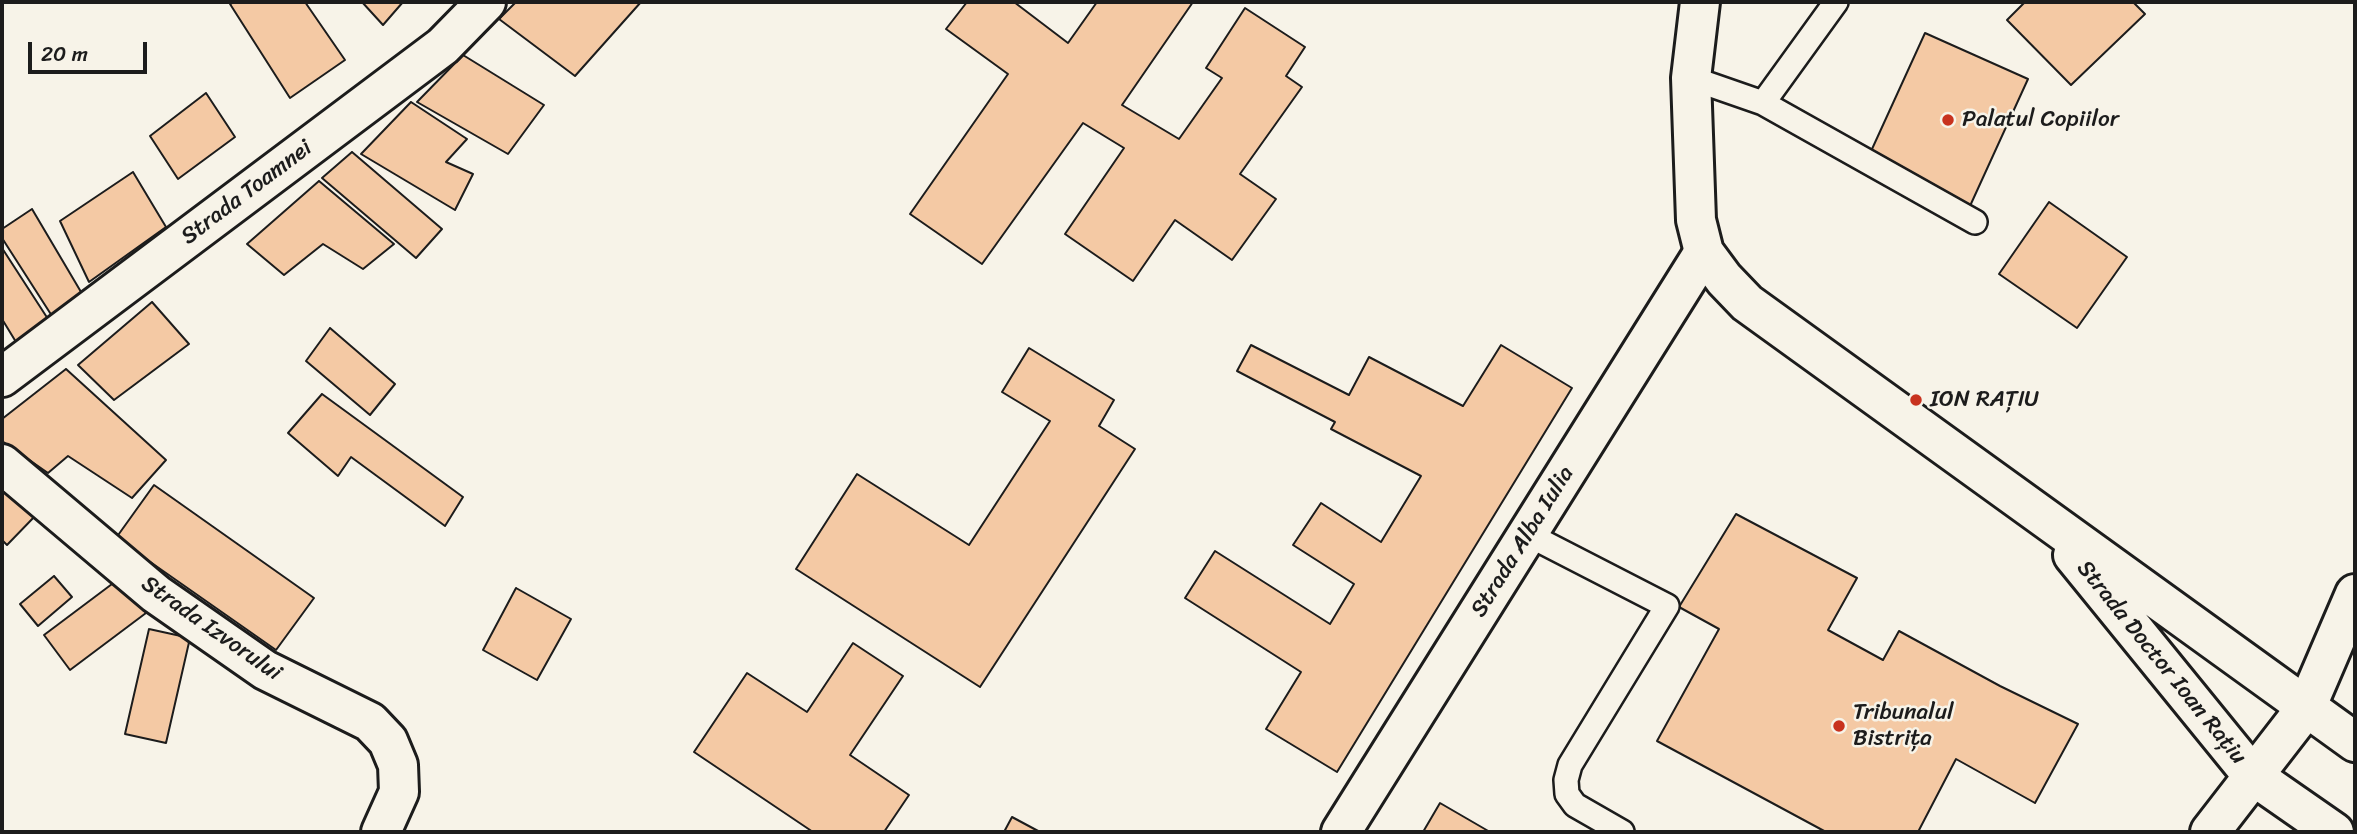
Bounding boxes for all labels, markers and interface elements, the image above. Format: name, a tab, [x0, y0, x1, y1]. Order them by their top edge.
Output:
scale bar	[32, 28, 150, 72]
text: 20 m	[41, 35, 88, 73]
place label: Palatul Copiilor	[1962, 106, 2119, 134]
marker: Palatul Copiilor	[1940, 112, 1956, 128]
street label: Strada Toamnei	[176, 135, 318, 251]
place label: ION RAȚIU	[1930, 386, 2039, 414]
marker: ION RAȚIU	[1908, 392, 1924, 408]
street label: Strada Alba Iulia	[1466, 462, 1580, 622]
street label: Strada Doctor Ioan Rațiu	[2070, 556, 2252, 770]
street label: Strada Izvorului	[136, 571, 286, 687]
place label: Tribunalul Bistrița	[1853, 699, 1954, 753]
marker: Tribunalul Bistrița	[1831, 718, 1847, 734]

